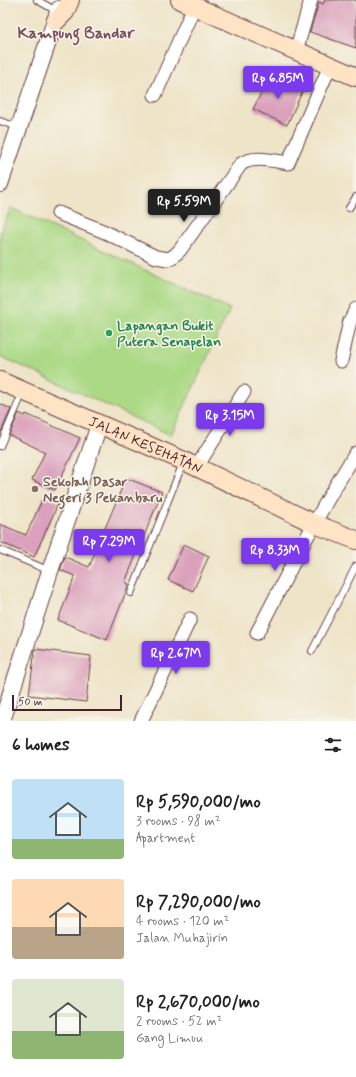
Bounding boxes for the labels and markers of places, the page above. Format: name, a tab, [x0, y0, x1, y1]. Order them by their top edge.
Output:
pin: Rp 6.85M	[237, 66, 319, 100]
pin: Rp 5.59M	[143, 189, 225, 223]
place label: Lapangan Bukit Putera Senapelan	[117, 317, 221, 351]
marker: Lapangan Bukit Putera Senapelan	[104, 328, 114, 338]
pin: Rp 3.15M	[189, 403, 271, 437]
place label: Sekolah Dasar Negeri 3 Pekanbaru	[43, 473, 163, 510]
marker: Sekolah Dasar Negeri 3 Pekanbaru	[30, 484, 40, 494]
pin: Rp 7.29M	[68, 529, 150, 563]
pin: Rp 8.33M	[234, 538, 316, 572]
pin: Rp 2.67M	[135, 641, 217, 675]

